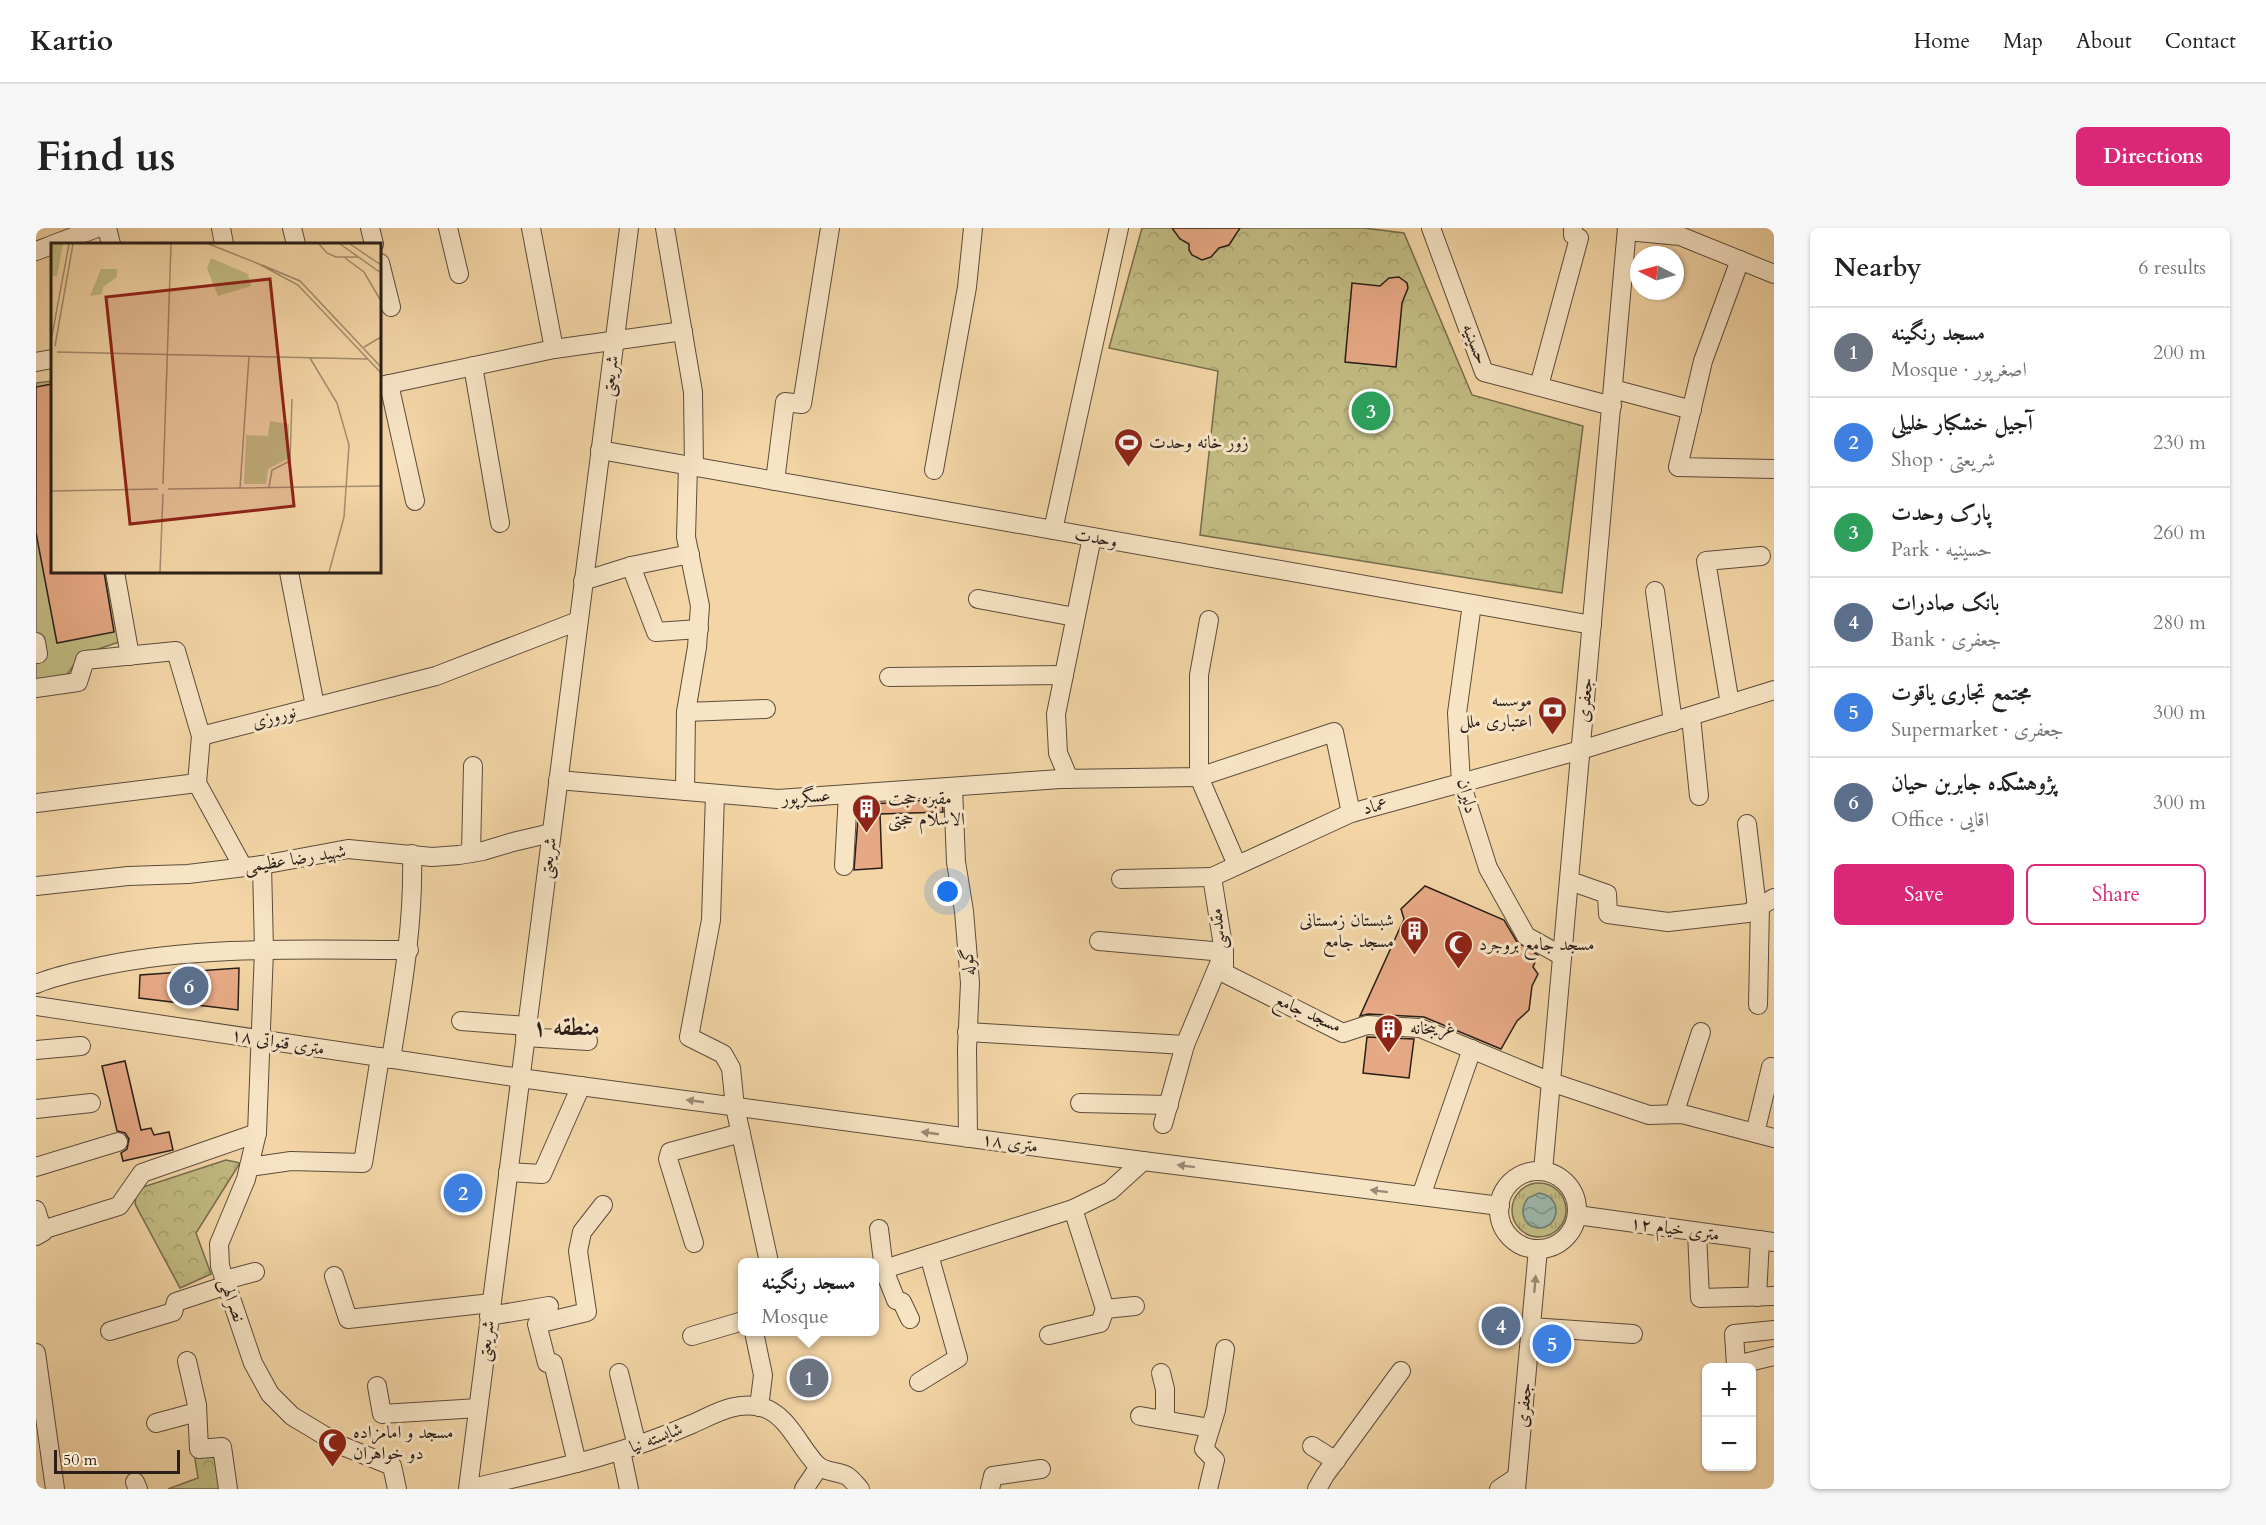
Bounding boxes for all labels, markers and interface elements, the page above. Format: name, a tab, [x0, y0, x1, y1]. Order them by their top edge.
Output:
text: Kartio	[30, 22, 113, 60]
text: Home	[1914, 27, 1970, 56]
text: Map	[2003, 27, 2043, 56]
text: About	[2076, 27, 2132, 56]
text: Contact	[2165, 27, 2236, 56]
button: Directions	[2076, 127, 2230, 186]
text: Find us	[36, 128, 176, 185]
inset map	[51, 243, 381, 573]
north arrow	[1630, 246, 1684, 300]
text: Nearby	[1834, 250, 1922, 285]
text: 6 results	[2138, 254, 2206, 281]
text: مسجد رنگینه	[1891, 318, 1985, 348]
street label: حسینیه	[1456, 320, 1494, 368]
text: 1	[1848, 339, 1859, 366]
text: 200 m	[2153, 339, 2206, 366]
street label: شریعتی	[595, 354, 625, 398]
text: Mosque · اصغرپور	[1891, 356, 2027, 383]
pin: 3	[1352, 388, 1390, 434]
text: آجیل خشکبار خلیلی	[1891, 408, 2033, 438]
sports icon: زور خانه وحدت	[1112, 426, 1144, 468]
text: 2	[1848, 429, 1859, 456]
text: 230 m	[2153, 429, 2206, 456]
place label: زور خانه وحدت	[1149, 430, 1249, 455]
text: Shop · شریعتی	[1891, 446, 1995, 473]
text: پارک وحدت	[1891, 498, 1991, 528]
text: 3	[1848, 519, 1859, 546]
text: 260 m	[2153, 519, 2206, 546]
street label: وحدت	[1073, 522, 1119, 554]
text: Park · حسینیه	[1891, 536, 1992, 563]
text: بانک صادرات	[1891, 588, 1999, 618]
text: 4	[1848, 609, 1859, 636]
text: 280 m	[2153, 609, 2206, 636]
text: Bank · جعفری	[1891, 626, 2001, 653]
street label: جعفری	[1571, 676, 1599, 724]
text: مجتمع تجاری یاقوت	[1891, 678, 2031, 708]
place label: موسسه اعتباری ملل	[1460, 688, 1532, 734]
bank icon: موسسه اعتباری ملل	[1537, 694, 1569, 736]
street label: نوروزی	[249, 699, 299, 735]
text: 5	[1848, 699, 1859, 726]
text: 300 m	[2153, 699, 2206, 726]
text: Supermarket · جعفری	[1891, 716, 2064, 743]
text: پژوهشکده جابربن حیان	[1891, 768, 2057, 798]
street label: دلیران	[1451, 776, 1483, 816]
street label: عسگرپور	[779, 783, 831, 811]
place label: مقبره حجت الاسلام حجتی	[888, 786, 965, 835]
text: 6	[1848, 789, 1859, 816]
text: 300 m	[2153, 789, 2206, 816]
street label: عماد	[1360, 791, 1390, 821]
building icon: مقبره حجت الاسلام حجتی	[851, 792, 883, 834]
text: Office · اقایی	[1891, 806, 1989, 833]
street label: شریعتی	[533, 836, 563, 880]
street label: شهید رضا عظیمی	[242, 839, 348, 879]
button: Save	[1834, 864, 2014, 925]
button: Share	[2026, 864, 2206, 925]
your location	[933, 877, 962, 906]
street label: مقدسی	[1203, 907, 1233, 951]
place label: شبستان زمستانی مسجد جامع	[1299, 908, 1394, 957]
building icon: شبستان زمستانی مسجد جامع	[1399, 914, 1431, 956]
mosque icon: مسجد جامع بروجرد	[1442, 928, 1474, 970]
place label: مسجد جامع بروجرد	[1479, 932, 1595, 960]
street label: گوله	[955, 947, 981, 977]
pin: 6	[170, 964, 208, 1008]
street label: مسجد جامع	[1269, 987, 1346, 1042]
district label: منطقه ۱	[532, 1011, 600, 1044]
building icon: غریبخانه	[1373, 1012, 1405, 1054]
place label: غریبخانه	[1410, 1016, 1455, 1041]
street label: ۱۸ متری قنواتی	[229, 1022, 327, 1062]
one-way arrow	[685, 1097, 704, 1106]
street label: ۱۸ متری	[980, 1127, 1040, 1159]
one-way arrow	[920, 1128, 939, 1137]
one-way arrow	[1176, 1162, 1195, 1171]
pin: 2	[444, 1170, 482, 1216]
one-way arrow	[1370, 1186, 1389, 1195]
street label: ۱۲ متری خیام	[1628, 1210, 1721, 1251]
popup	[738, 1258, 879, 1336]
text: مسجد رنگینه	[761, 1267, 856, 1297]
street label: نصرالهی	[212, 1274, 252, 1326]
one-way arrow	[1530, 1275, 1540, 1294]
text: Mosque	[761, 1303, 829, 1330]
pin: 4	[1482, 1304, 1520, 1348]
street label: شریعتی	[471, 1319, 501, 1363]
pin: 5	[1532, 1322, 1572, 1366]
pin: 1	[790, 1356, 828, 1400]
map controls	[1702, 1363, 1756, 1471]
button: +	[1702, 1363, 1756, 1417]
street label: جعفری	[1510, 1381, 1538, 1429]
street label: شایسته نیا	[626, 1416, 686, 1460]
button: −	[1702, 1417, 1756, 1471]
place label: مسجد و امامزاده دو خواهران	[353, 1420, 454, 1466]
mosque icon: مسجد و امامزاده دو خواهران	[316, 1426, 348, 1468]
scale bar	[54, 1447, 180, 1474]
text: 50 m	[63, 1449, 97, 1471]

